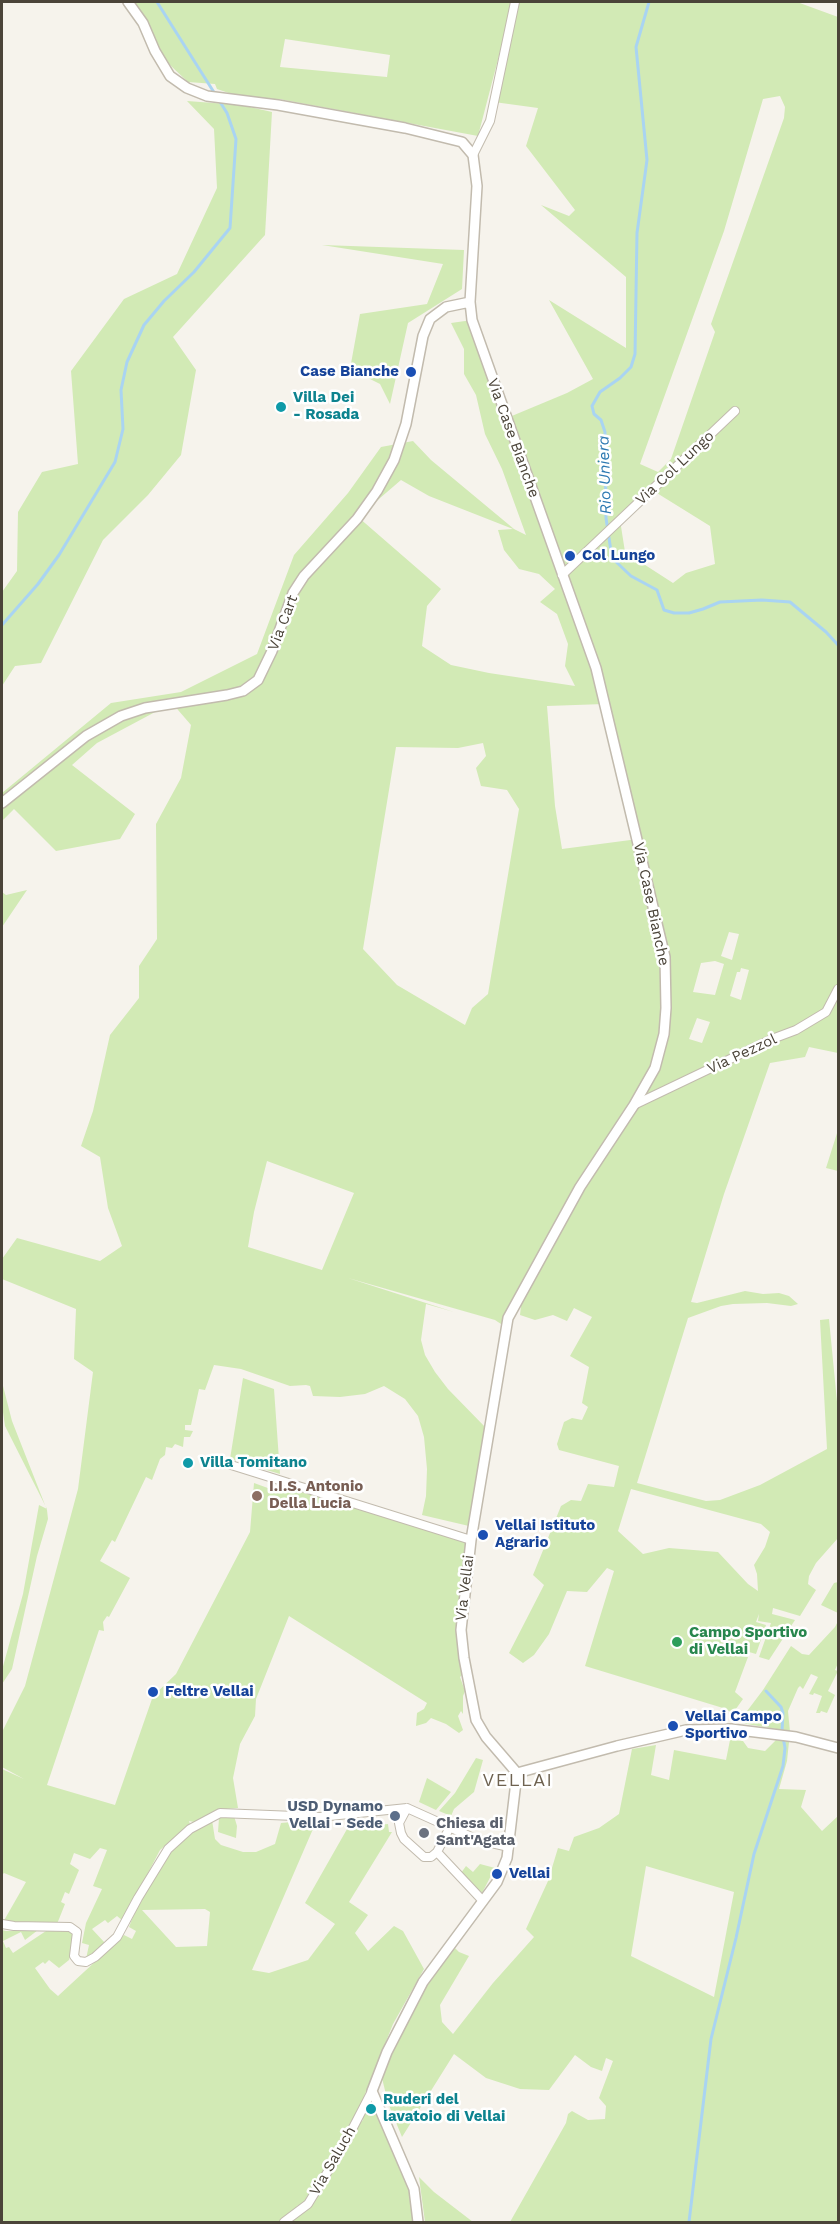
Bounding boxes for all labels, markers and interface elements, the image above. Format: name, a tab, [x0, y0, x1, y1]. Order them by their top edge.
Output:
place label: Case Bianche	[300, 363, 399, 381]
marker: Case Bianche	[404, 365, 418, 379]
street label: Via Case Bianche	[483, 376, 543, 500]
place label: Villa Dei - Rosada	[293, 389, 359, 424]
marker: Villa Dei - Rosada	[274, 400, 288, 414]
street label: Via Col Lungo	[632, 427, 718, 509]
water label: Rio Uniera	[594, 435, 616, 515]
place label: Col Lungo	[582, 547, 655, 565]
marker: Col Lungo	[563, 549, 577, 563]
street label: Via Cart	[264, 593, 302, 653]
street label: Via Case Bianche	[629, 841, 673, 967]
street label: Via Pezzol	[704, 1030, 780, 1078]
place label: Villa Tomitano	[200, 1454, 307, 1472]
marker: Villa Tomitano	[181, 1456, 195, 1470]
place label: I.I.S. Antonio Della Lucia	[269, 1478, 363, 1513]
marker: I.I.S. Antonio Della Lucia	[250, 1489, 264, 1503]
place label: Vellai Istituto Agrario	[495, 1517, 595, 1552]
marker: Vellai Istituto Agrario	[476, 1528, 490, 1542]
street label: Via Vellai	[452, 1554, 478, 1622]
place label: Campo Sportivo di Vellai	[689, 1624, 807, 1659]
marker: Campo Sportivo di Vellai	[670, 1635, 684, 1649]
place label: Feltre Vellai	[165, 1683, 254, 1701]
marker: Feltre Vellai	[146, 1685, 160, 1699]
place label: Vellai Campo Sportivo	[685, 1708, 782, 1743]
marker: Vellai Campo Sportivo	[666, 1719, 680, 1733]
district label: VELLAI	[483, 1770, 553, 1792]
place label: USD Dynamo Vellai - Sede	[287, 1798, 383, 1833]
marker: USD Dynamo Vellai - Sede	[388, 1809, 402, 1823]
place label: Chiesa di Sant'Agata	[436, 1815, 515, 1850]
marker: Chiesa di Sant'Agata	[417, 1826, 431, 1840]
place label: Vellai	[509, 1865, 550, 1883]
marker: Vellai	[490, 1867, 504, 1881]
place label: Ruderi del lavatoio di Vellai	[383, 2091, 505, 2126]
marker: Ruderi del lavatoio di Vellai	[364, 2102, 378, 2116]
street label: Via Saluch	[306, 2123, 360, 2199]

